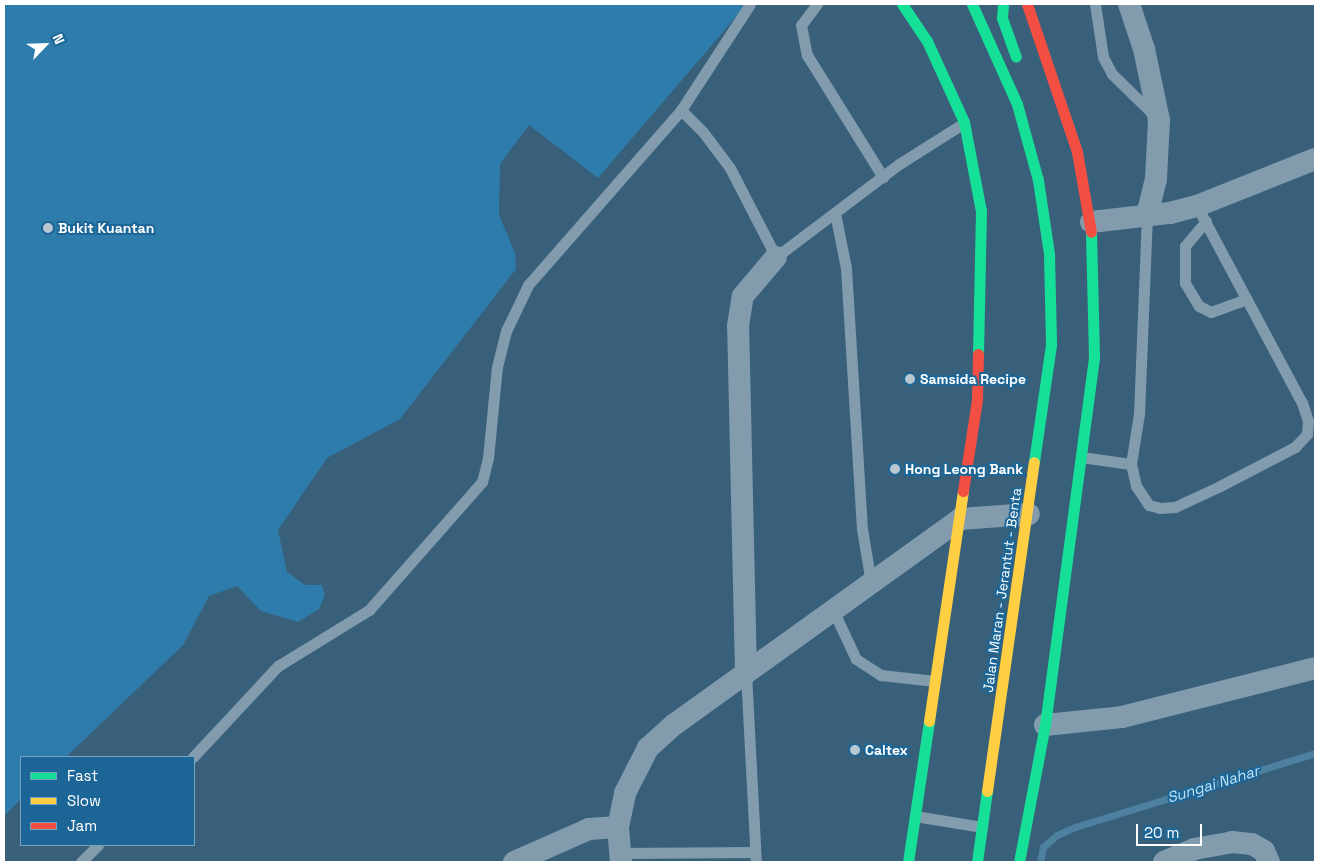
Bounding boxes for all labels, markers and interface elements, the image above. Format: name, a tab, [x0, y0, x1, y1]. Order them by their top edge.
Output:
north arrow	[20, 20, 70, 70]
text: N	[49, 31, 69, 47]
place label: Bukit Kuantan	[58, 220, 154, 236]
marker: Bukit Kuantan	[42, 222, 54, 234]
place label: Samsida Recipe	[920, 371, 1026, 387]
marker: Samsida Recipe	[904, 373, 916, 385]
place label: Hong Leong Bank	[905, 461, 1023, 477]
marker: Hong Leong Bank	[889, 463, 901, 475]
street label: Jalan Maran - Jerantut - Benta	[979, 486, 1025, 694]
place label: Caltex	[865, 742, 908, 758]
marker: Caltex	[849, 744, 861, 756]
legend	[20, 756, 195, 846]
water label: Sungai Nahar	[1165, 761, 1261, 807]
text: Fast	[67, 766, 98, 785]
text: Slow	[67, 791, 101, 810]
scale bar	[1139, 814, 1205, 846]
text: Jam	[67, 816, 97, 835]
text: 20 m	[1144, 823, 1179, 842]

